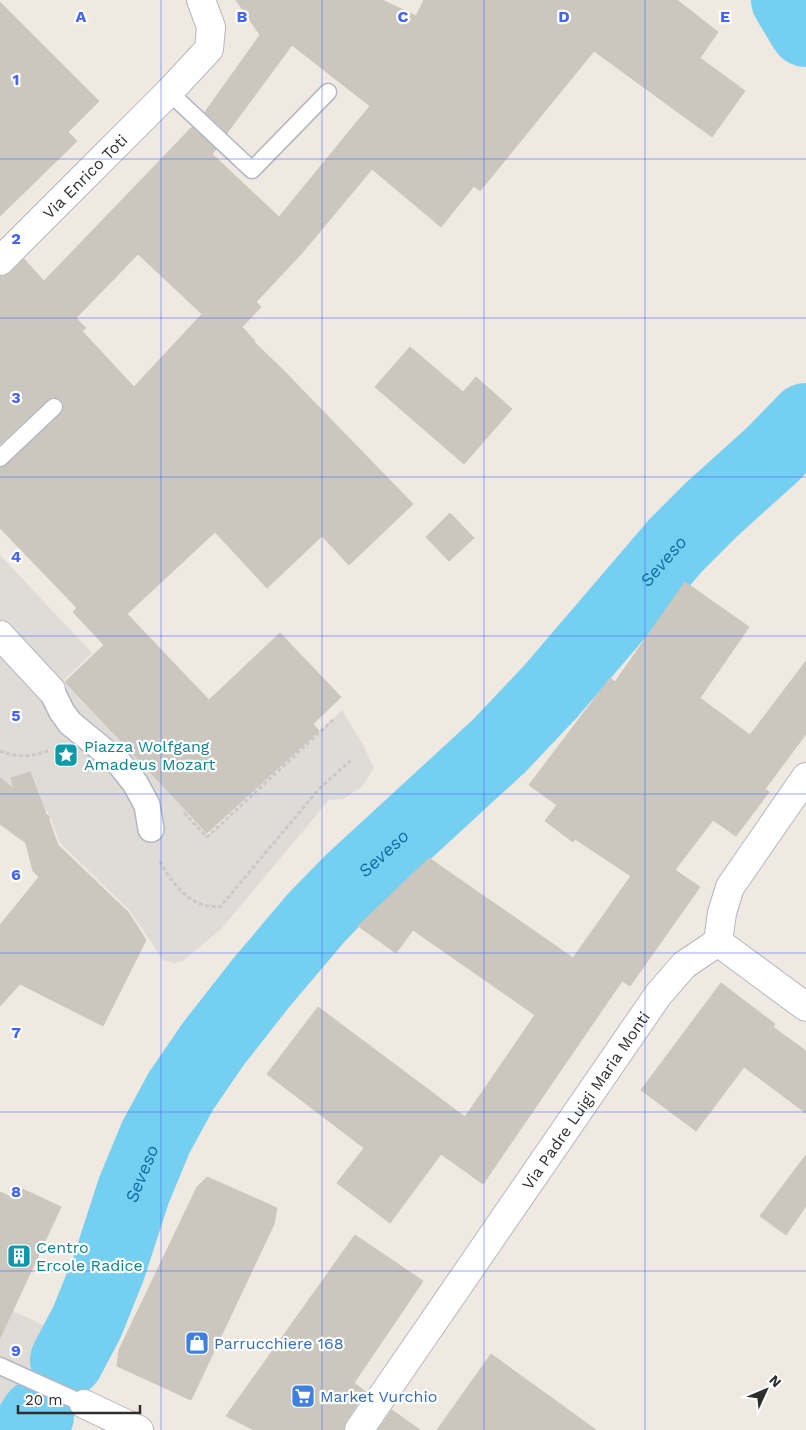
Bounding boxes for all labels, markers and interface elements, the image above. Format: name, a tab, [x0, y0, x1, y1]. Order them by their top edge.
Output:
text: A	[76, 7, 87, 26]
text: B	[237, 7, 248, 26]
text: C	[398, 7, 409, 26]
text: D	[558, 7, 570, 26]
text: E	[720, 7, 730, 26]
text: 1	[13, 70, 19, 89]
street label: Via Enrico Toti	[39, 130, 131, 222]
text: 2	[11, 229, 21, 248]
text: 3	[11, 388, 21, 407]
water label: Seveso	[635, 531, 690, 591]
text: 4	[11, 547, 21, 566]
text: 5	[11, 706, 21, 725]
place label: Piazza Wolfgang Amadeus Mozart	[84, 737, 216, 774]
place icon: Piazza Wolfgang Amadeus Mozart	[53, 742, 79, 768]
water label: Seveso	[353, 824, 412, 881]
text: 6	[11, 865, 21, 884]
street label: Via Padre Luigi Maria Monti	[518, 1008, 653, 1193]
text: 7	[11, 1023, 21, 1042]
water label: Seveso	[120, 1141, 162, 1205]
text: 8	[11, 1182, 21, 1201]
place label: Centro Ercole Radice	[36, 1238, 143, 1275]
building icon: Centro Ercole Radice	[6, 1243, 32, 1269]
shop icon: Parrucchiere 168	[184, 1330, 210, 1356]
place label: Parrucchiere 168	[214, 1334, 344, 1353]
text: 9	[11, 1341, 21, 1360]
north arrow	[741, 1365, 791, 1415]
text: N	[766, 1372, 785, 1390]
scale bar	[18, 1382, 140, 1414]
supermarket icon: Market Vurchio	[290, 1383, 316, 1409]
place label: Market Vurchio	[320, 1387, 437, 1406]
text: 20 m	[25, 1391, 63, 1409]

